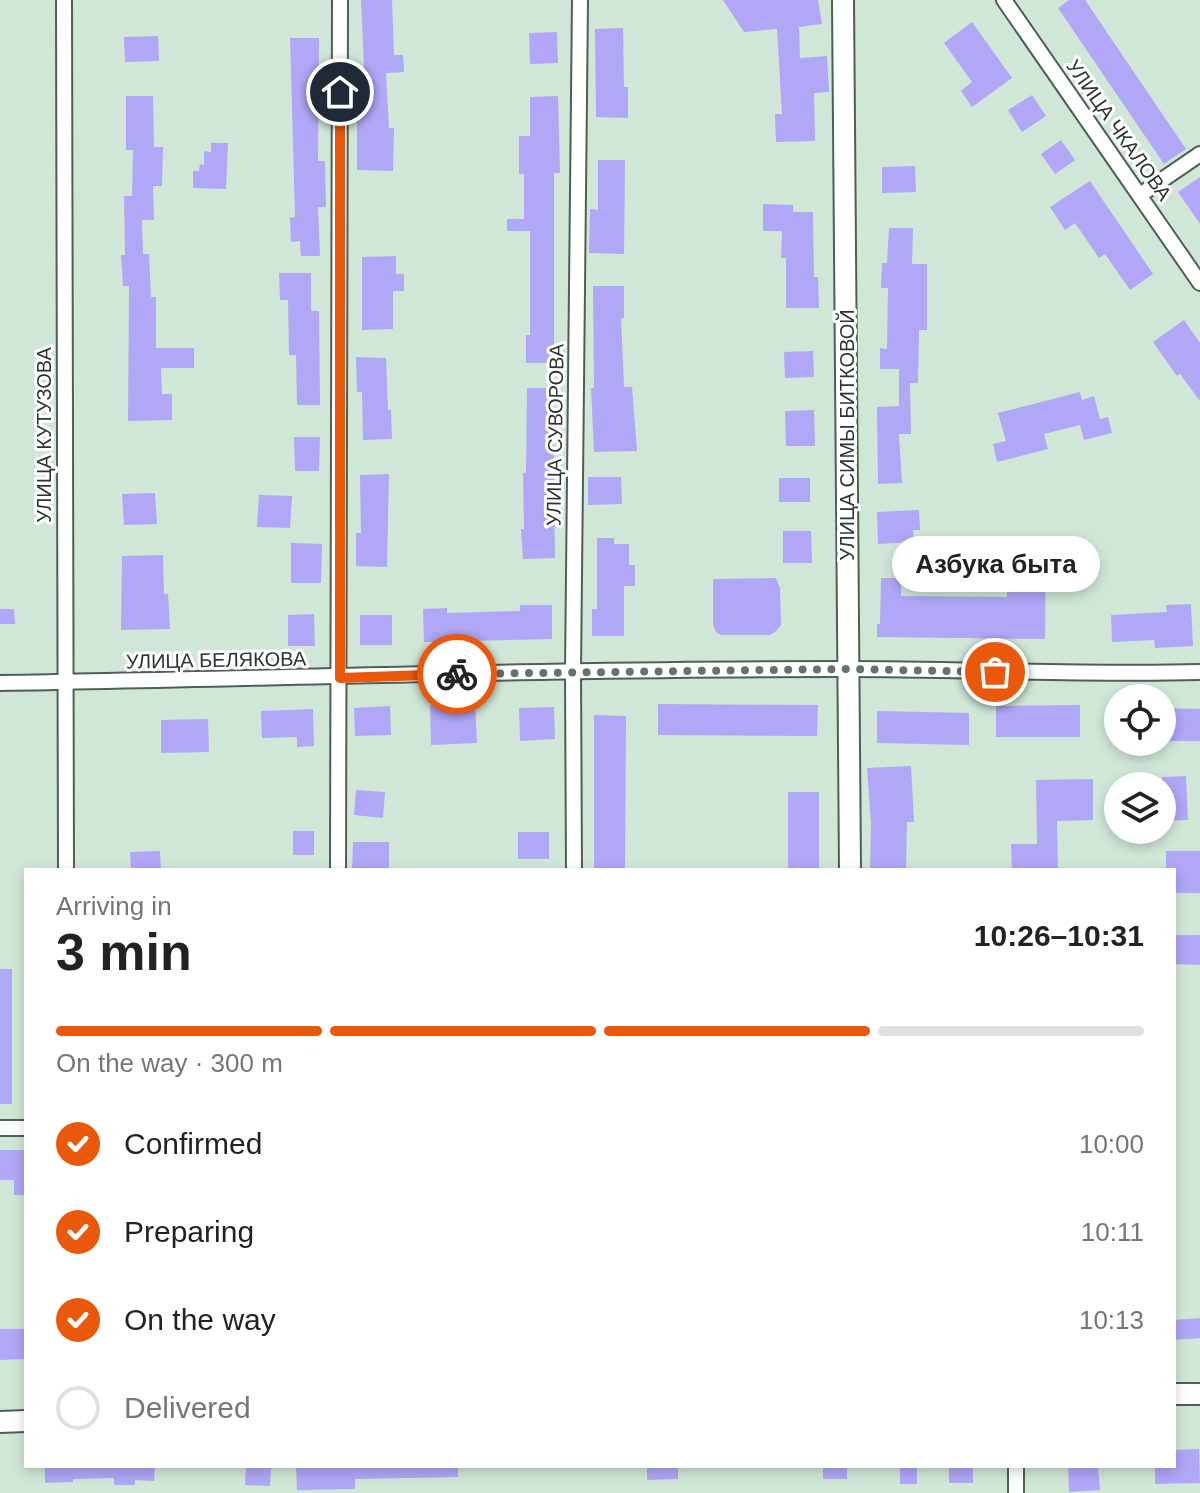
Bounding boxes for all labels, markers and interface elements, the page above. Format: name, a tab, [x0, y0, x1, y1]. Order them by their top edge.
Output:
street label: УЛИЦА ЧКАЛОВА	[1062, 55, 1176, 205]
pin	[306, 58, 374, 126]
icon: home	[318, 70, 362, 114]
street label: УЛИЦА СИМЫ БИТКОВОЙ	[835, 309, 858, 561]
street label: УЛИЦА СУВОРОВА	[542, 343, 568, 526]
street label: УЛИЦА КУТУЗОВА	[33, 346, 55, 523]
callout: Азбука быта	[891, 536, 1099, 592]
text: Азбука быта	[915, 549, 1077, 579]
courier	[417, 634, 497, 714]
pin	[961, 638, 1029, 706]
street label: УЛИЦА БЕЛЯКОВА	[126, 647, 307, 673]
icon: bag	[973, 650, 1017, 694]
icon: bike	[435, 652, 479, 696]
map controls	[1104, 684, 1176, 844]
button: locate	[1104, 684, 1176, 756]
button: layers	[1104, 772, 1176, 844]
text: Arriving in	[56, 891, 172, 921]
text: 10:26–10:31	[974, 919, 1144, 952]
text: 3 min	[56, 923, 192, 981]
text: On the way · 300 m	[56, 1048, 283, 1078]
icon: check	[56, 1122, 100, 1166]
text: Confirmed	[124, 1127, 262, 1160]
text: 10:00	[1079, 1129, 1144, 1159]
icon: check	[56, 1210, 100, 1254]
text: Preparing	[124, 1215, 254, 1248]
text: 10:11	[1081, 1217, 1144, 1247]
icon: check	[56, 1298, 100, 1342]
text: On the way	[124, 1303, 276, 1336]
text: 10:13	[1079, 1305, 1144, 1335]
text: Delivered	[124, 1391, 251, 1424]

